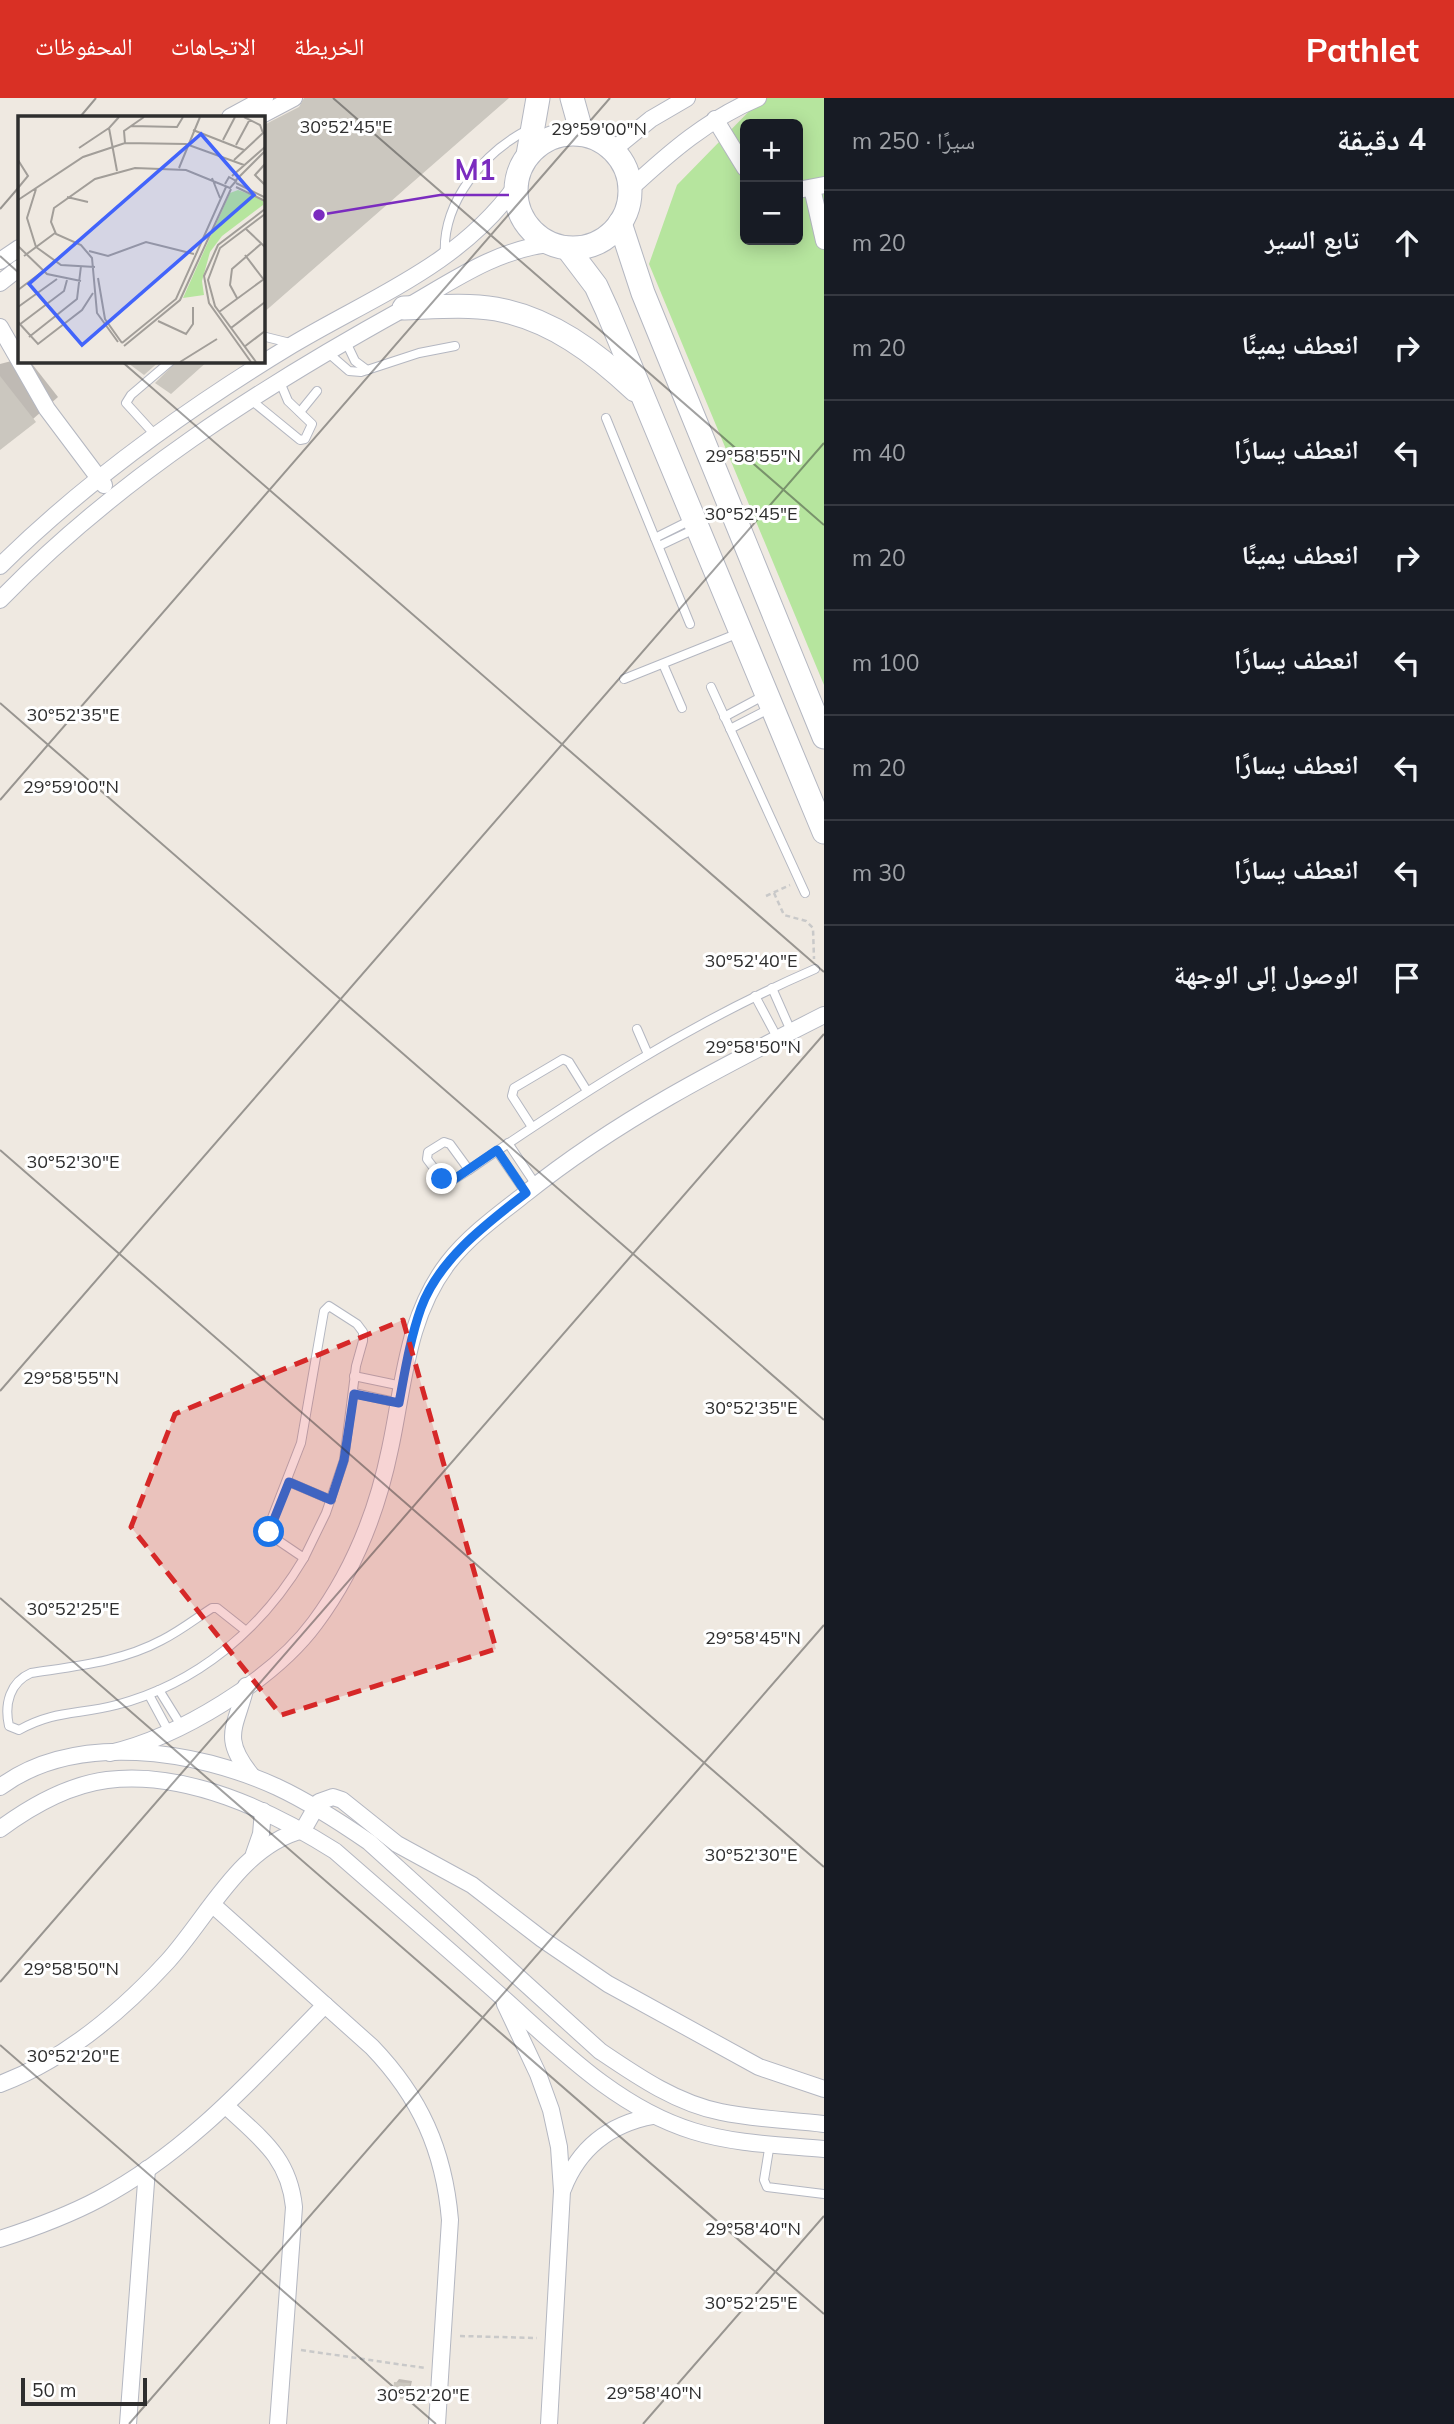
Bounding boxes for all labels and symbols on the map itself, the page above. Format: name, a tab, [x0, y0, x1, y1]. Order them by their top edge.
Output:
text: 30°52'45"E	[299, 115, 393, 138]
inset map	[18, 116, 264, 362]
text: 29°59'00"N	[551, 117, 647, 140]
callout: M1	[440, 146, 509, 195]
text: M1	[454, 152, 496, 187]
text: 29°58'55"N	[705, 444, 801, 467]
text: 30°52'45"E	[704, 502, 798, 525]
text: 30°52'35"E	[26, 703, 120, 726]
text: 29°59'00"N	[23, 775, 119, 798]
text: 30°52'40"E	[704, 949, 798, 972]
text: 29°58'50"N	[705, 1035, 801, 1058]
text: 30°52'30"E	[26, 1150, 120, 1173]
route end	[426, 1163, 457, 1194]
text: 29°58'55"N	[23, 1366, 119, 1389]
text: 30°52'35"E	[704, 1396, 798, 1419]
route start	[253, 1516, 284, 1547]
text: 30°52'25"E	[26, 1597, 120, 1620]
text: 29°58'45"N	[705, 1626, 801, 1649]
text: 30°52'30"E	[704, 1843, 798, 1866]
text: 29°58'50"N	[23, 1957, 119, 1980]
text: 30°52'20"E	[26, 2044, 120, 2067]
text: 29°58'40"N	[705, 2217, 801, 2240]
text: 30°52'25"E	[704, 2291, 798, 2314]
scale bar	[21, 2375, 147, 2407]
text: 29°58'40"N	[606, 2381, 702, 2404]
text: 30°52'20"E	[376, 2383, 470, 2406]

